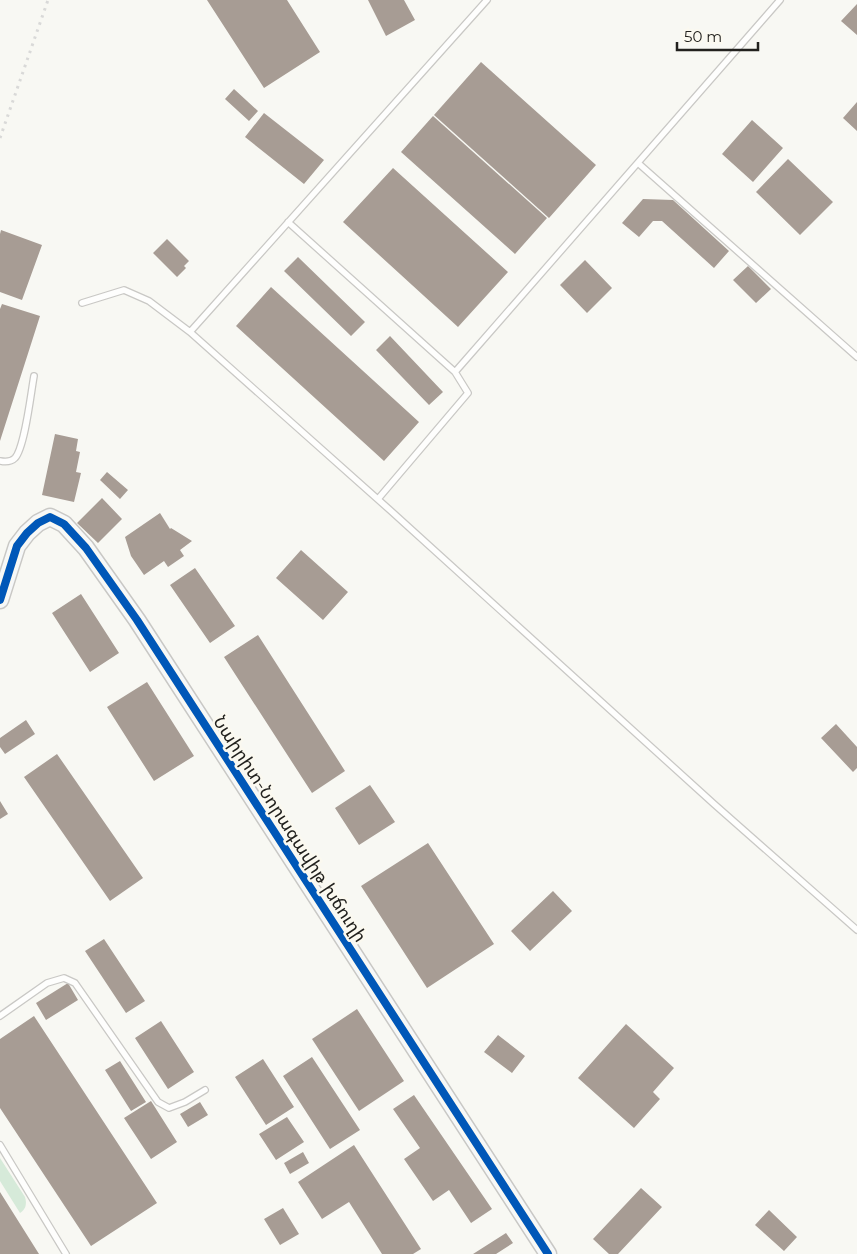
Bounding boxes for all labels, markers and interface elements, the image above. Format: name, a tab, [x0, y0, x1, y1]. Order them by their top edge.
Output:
scale bar	[677, 20, 758, 52]
text: 50 m	[684, 27, 722, 46]
street label: Նաիրիտ-Նորագավիթ խճուղի	[209, 712, 371, 946]

